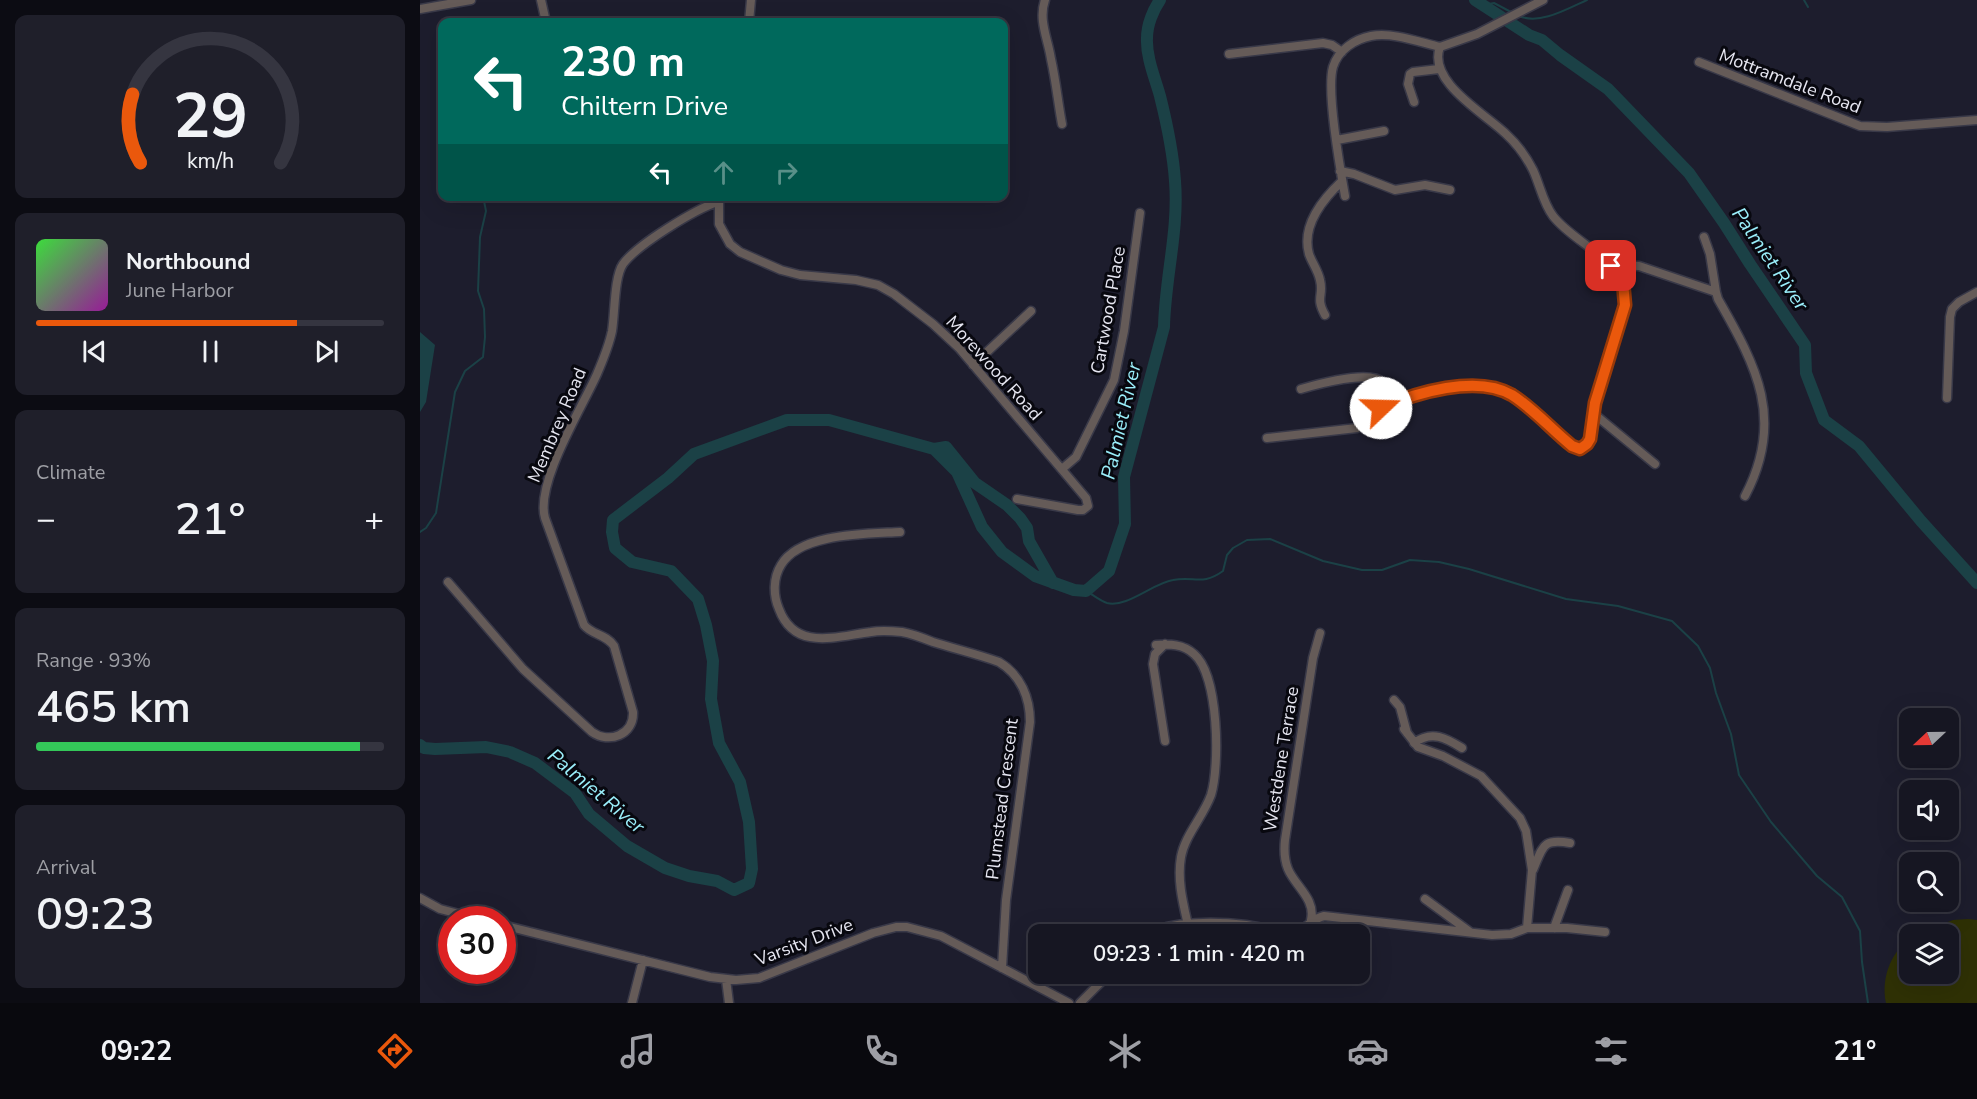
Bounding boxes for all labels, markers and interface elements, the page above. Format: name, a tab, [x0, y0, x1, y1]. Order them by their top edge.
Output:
text: 230 m	[561, 34, 685, 91]
icon: left	[462, 42, 540, 120]
street label: Mottramdale Road	[1716, 43, 1864, 119]
text: 29	[173, 74, 247, 159]
text: Chiltern Drive	[561, 88, 728, 125]
text: km/h	[186, 147, 234, 177]
icon: left	[644, 156, 677, 189]
icon: ahead	[707, 156, 740, 189]
icon: right	[770, 156, 803, 189]
water label: Palmiet River	[1725, 202, 1815, 317]
pin	[1585, 240, 1636, 291]
street label: Cartwood Place	[1085, 244, 1131, 376]
text: Northbound	[126, 247, 250, 277]
icon: arrive	[1594, 249, 1627, 282]
text: June Harbor	[126, 277, 234, 304]
street label: Morewood Road	[941, 310, 1047, 426]
icon: previous	[78, 335, 111, 368]
icon: pause	[194, 335, 227, 368]
icon: next	[310, 335, 343, 368]
water label: Palmiet River	[1094, 359, 1148, 482]
street label: Membrey Road	[522, 364, 592, 486]
position arrow	[1349, 376, 1413, 440]
text: Climate	[36, 459, 105, 486]
text: 21°	[175, 489, 245, 550]
text: −	[36, 497, 56, 542]
text: +	[364, 497, 384, 542]
text: Range · 93%	[36, 647, 151, 674]
text: 465 km	[36, 677, 191, 738]
street label: Westdene Terrace	[1258, 685, 1304, 833]
north arrow	[1899, 708, 1959, 768]
map controls	[1899, 708, 1959, 984]
street label: Plumstead Crescent	[980, 716, 1024, 881]
water label: Palmiet River	[542, 742, 651, 840]
button: sound	[1899, 780, 1959, 840]
button: search	[1899, 852, 1959, 912]
text: Arrival	[36, 854, 96, 881]
text: 09:23	[36, 884, 155, 945]
speed limit sign: 30	[438, 906, 516, 984]
street label: Varsity Drive	[751, 912, 856, 972]
button: layers	[1899, 924, 1959, 984]
text: 09:23 · 1 min · 420 m	[1093, 939, 1305, 969]
icon: directions	[374, 1030, 416, 1072]
icon: music	[617, 1030, 659, 1072]
icon: phone	[860, 1030, 902, 1072]
icon: climate	[1104, 1030, 1146, 1072]
icon: car	[1347, 1030, 1389, 1072]
icon: filters	[1590, 1030, 1632, 1072]
text: 09:22	[101, 1033, 172, 1070]
text: 21°	[1834, 1033, 1876, 1070]

